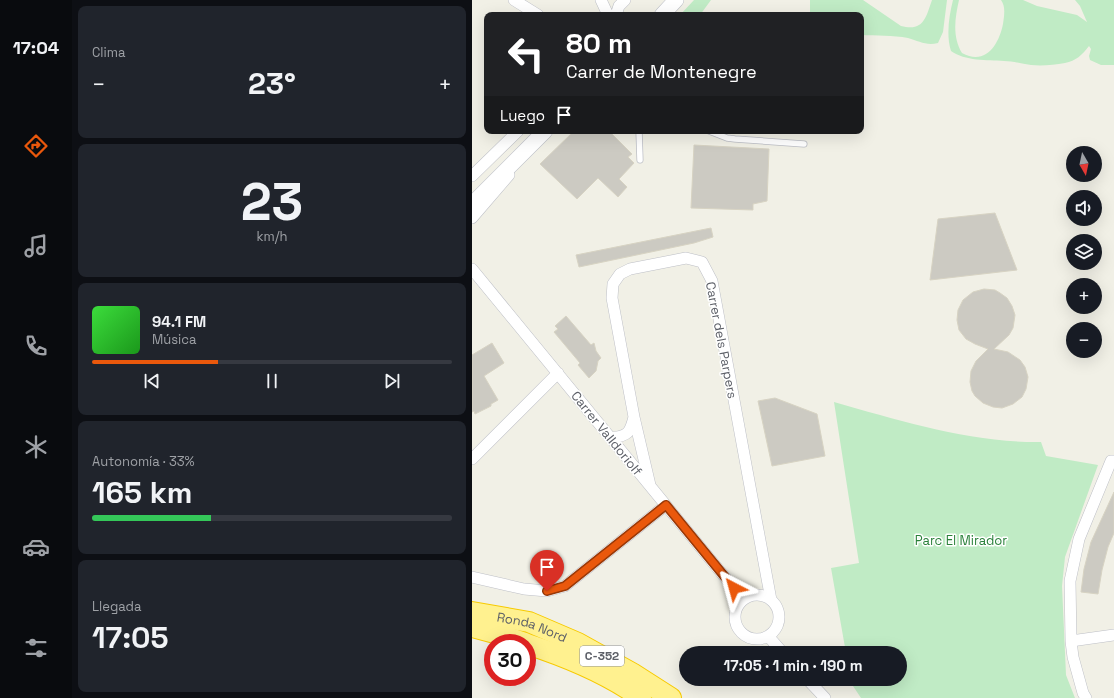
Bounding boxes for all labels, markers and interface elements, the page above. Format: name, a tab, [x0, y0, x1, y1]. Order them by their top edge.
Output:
text: 80 m	[566, 25, 632, 61]
icon: left	[500, 28, 552, 80]
text: 17:04	[13, 36, 59, 59]
text: Clima	[92, 44, 125, 61]
text: Carrer de Montenegre	[566, 60, 757, 83]
text: 23°	[248, 64, 296, 103]
text: −	[92, 70, 106, 98]
text: +	[438, 70, 452, 98]
icon: arrive	[553, 104, 575, 126]
text: Luego	[500, 106, 545, 125]
icon: directions	[22, 132, 50, 160]
north arrow	[1066, 146, 1102, 182]
map controls	[1066, 146, 1102, 358]
text: 23	[241, 169, 303, 235]
button: sound	[1066, 190, 1102, 226]
text: km/h	[257, 228, 287, 245]
icon: music	[22, 232, 50, 260]
button: layers	[1066, 234, 1102, 270]
button: +	[1066, 278, 1102, 314]
street label: Carrer dels Parpers	[702, 280, 741, 400]
text: 94.1 FM	[152, 312, 206, 331]
button: −	[1066, 322, 1102, 358]
text: Música	[152, 331, 197, 348]
icon: phone	[22, 332, 50, 360]
icon: previous	[141, 370, 163, 392]
icon: pause	[261, 370, 283, 392]
icon: next	[381, 370, 403, 392]
street label: Carrer Valldoriolf	[567, 388, 646, 479]
icon: climate	[22, 433, 50, 461]
text: Autonomía · 33%	[92, 453, 195, 470]
text: 165 km	[92, 473, 192, 512]
park label: Parc El Mirador	[915, 532, 1007, 549]
icon: car	[22, 533, 50, 561]
pin	[530, 550, 564, 591]
icon: arrive	[536, 556, 558, 578]
position arrow	[713, 567, 755, 609]
text: Llegada	[92, 598, 141, 615]
street label: Ronda Nord	[495, 609, 570, 646]
text: 17:05	[92, 618, 169, 657]
icon: filters	[22, 634, 50, 662]
speed limit sign: 30	[484, 634, 536, 686]
road number: C-352	[580, 646, 624, 666]
text: 17:05 · 1 min · 190 m	[723, 656, 863, 675]

